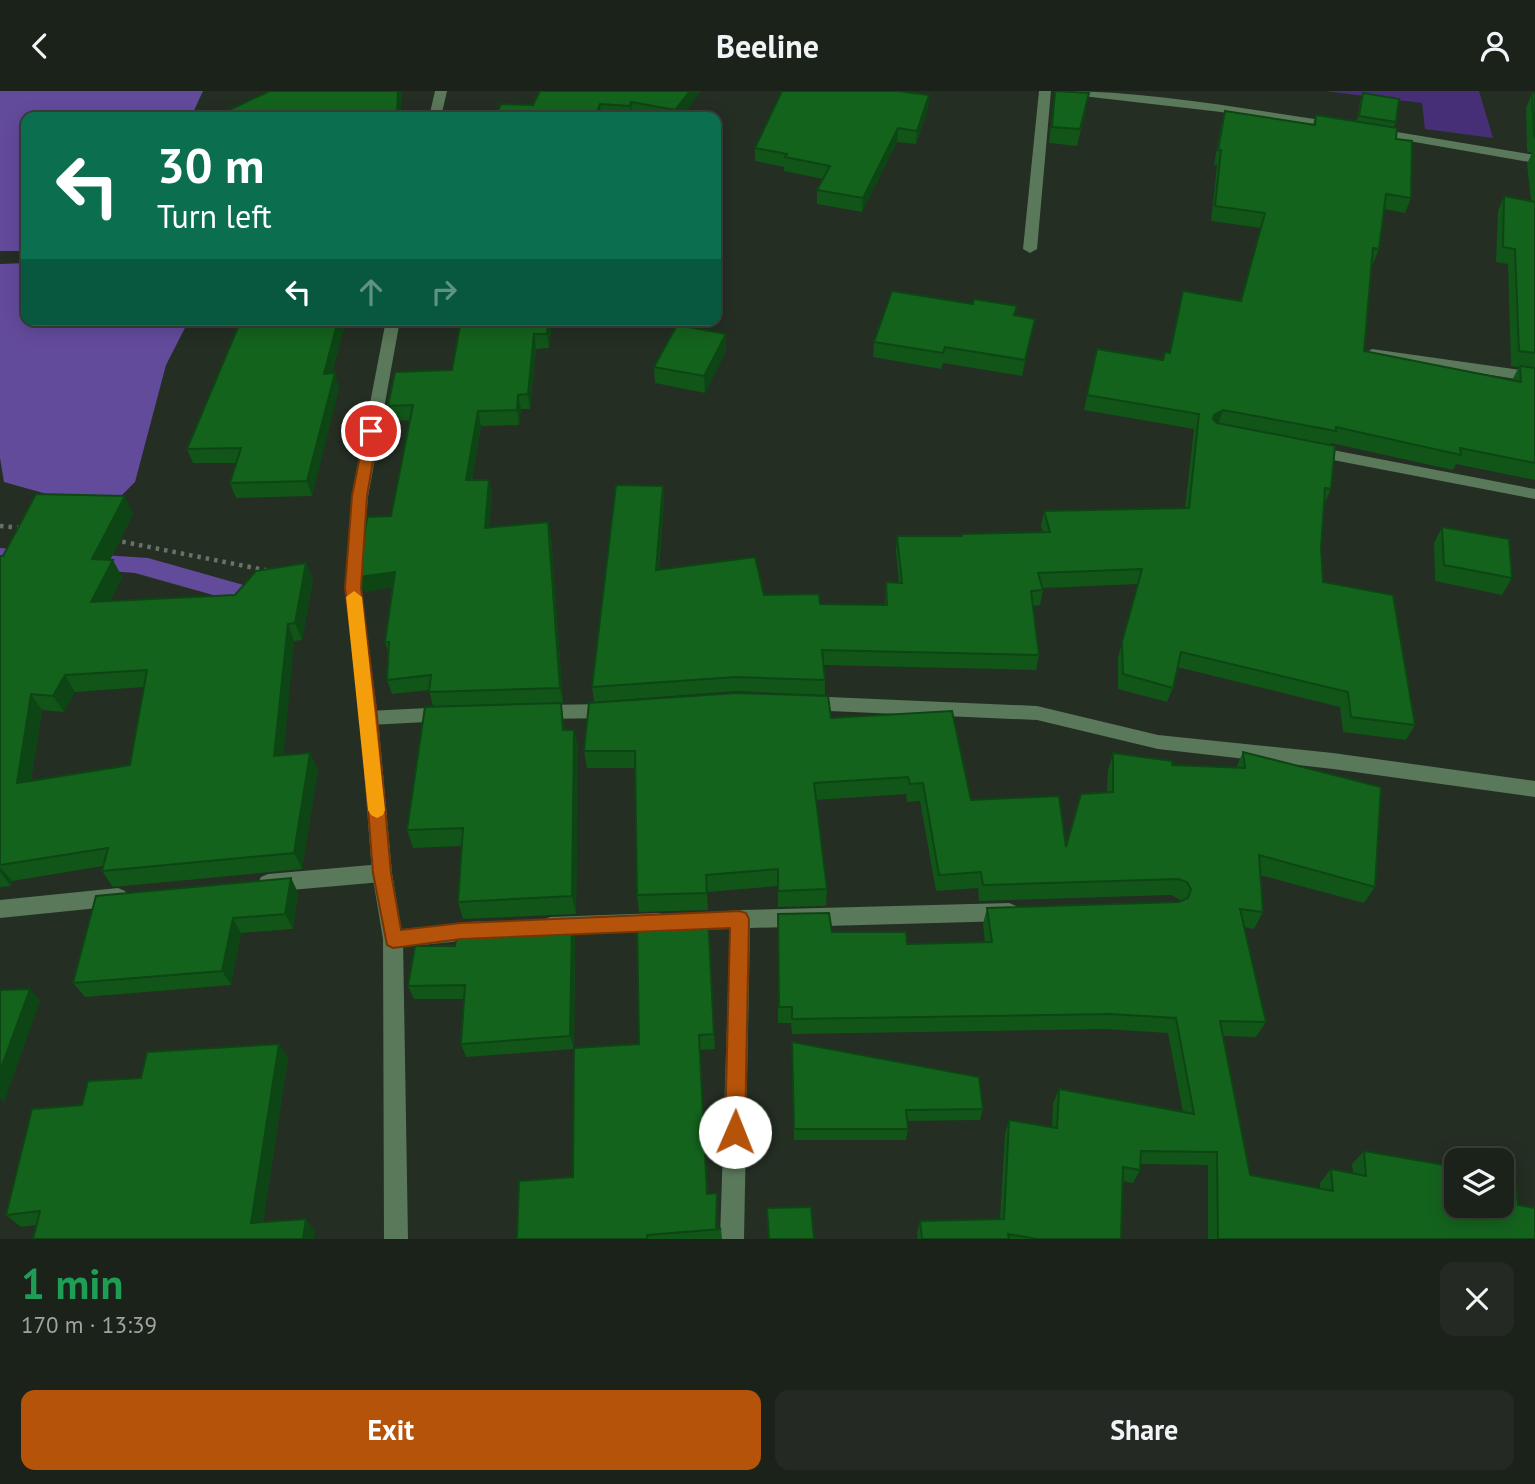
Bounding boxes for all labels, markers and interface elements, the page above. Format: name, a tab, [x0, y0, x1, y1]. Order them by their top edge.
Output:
text: Beeline	[716, 25, 819, 67]
icon: back	[21, 27, 59, 65]
icon: person	[1476, 27, 1514, 65]
text: 30 m	[157, 133, 264, 197]
icon: left	[42, 140, 133, 231]
text: Turn left	[157, 195, 272, 237]
icon: left	[279, 273, 317, 311]
icon: ahead	[352, 273, 390, 311]
icon: right	[425, 273, 463, 311]
pin	[341, 401, 401, 461]
icon: arrive	[352, 412, 390, 450]
position arrow	[698, 1095, 772, 1169]
map controls	[1444, 1148, 1514, 1218]
button: layers	[1444, 1148, 1514, 1218]
text: 1 min	[21, 1256, 123, 1311]
button: close	[1440, 1262, 1514, 1336]
text: 170 m · 13:39	[21, 1310, 157, 1339]
button: Exit	[21, 1390, 761, 1470]
button: Share	[775, 1390, 1514, 1470]

